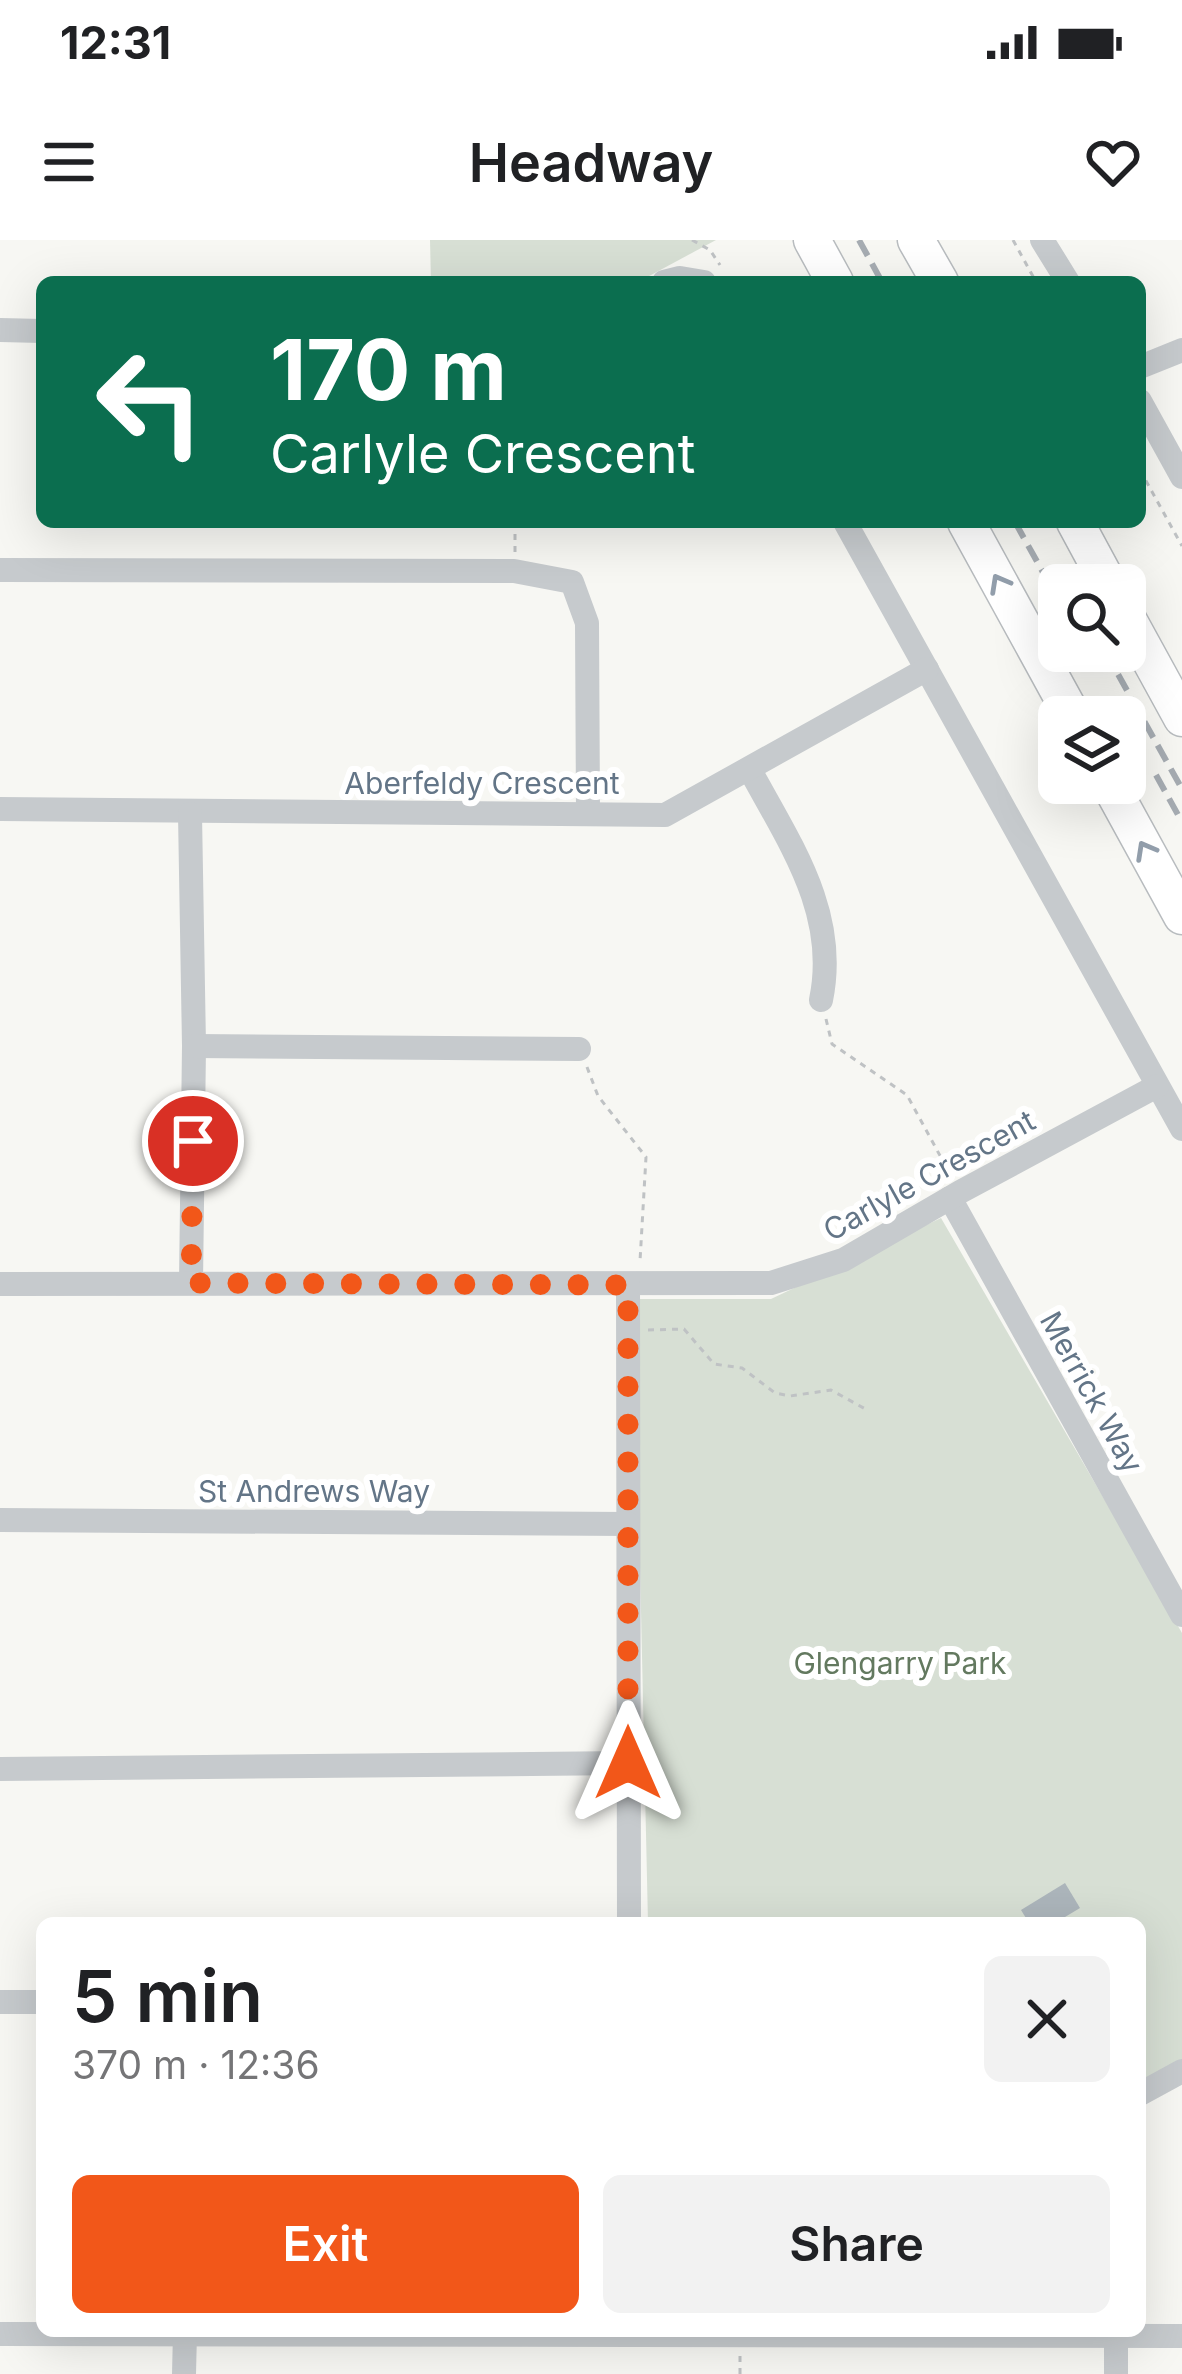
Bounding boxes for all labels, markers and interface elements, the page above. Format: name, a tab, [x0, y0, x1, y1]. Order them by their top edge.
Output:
text: 12:31	[60, 15, 171, 70]
icon: menu	[36, 129, 102, 195]
icon: heart	[1080, 129, 1146, 195]
text: Headway	[469, 130, 713, 195]
text: 170 m	[270, 319, 507, 420]
icon: left	[72, 324, 228, 480]
text: Carlyle Crescent	[270, 421, 695, 486]
map controls	[1038, 564, 1146, 804]
button: search	[1038, 564, 1146, 672]
one-way arrow	[990, 574, 1013, 595]
button: layers	[1038, 696, 1146, 804]
street label: Aberfeldy Crescent	[344, 765, 620, 801]
one-way arrow	[1136, 841, 1159, 862]
pin	[142, 1090, 244, 1192]
street label: Carlyle Crescent	[817, 1102, 1041, 1248]
icon: arrive	[160, 1108, 226, 1174]
street label: Merrick Way	[1033, 1305, 1151, 1479]
street label: St Andrews Way	[198, 1473, 430, 1509]
park label: Glengarry Park	[793, 1645, 1007, 1681]
position arrow	[565, 1700, 691, 1826]
text: 5 min	[72, 1952, 263, 2039]
button: close	[984, 1956, 1110, 2082]
text: 370 m · 12:36	[72, 2041, 320, 2088]
button: Exit	[72, 2175, 579, 2313]
button: Share	[603, 2175, 1110, 2313]

